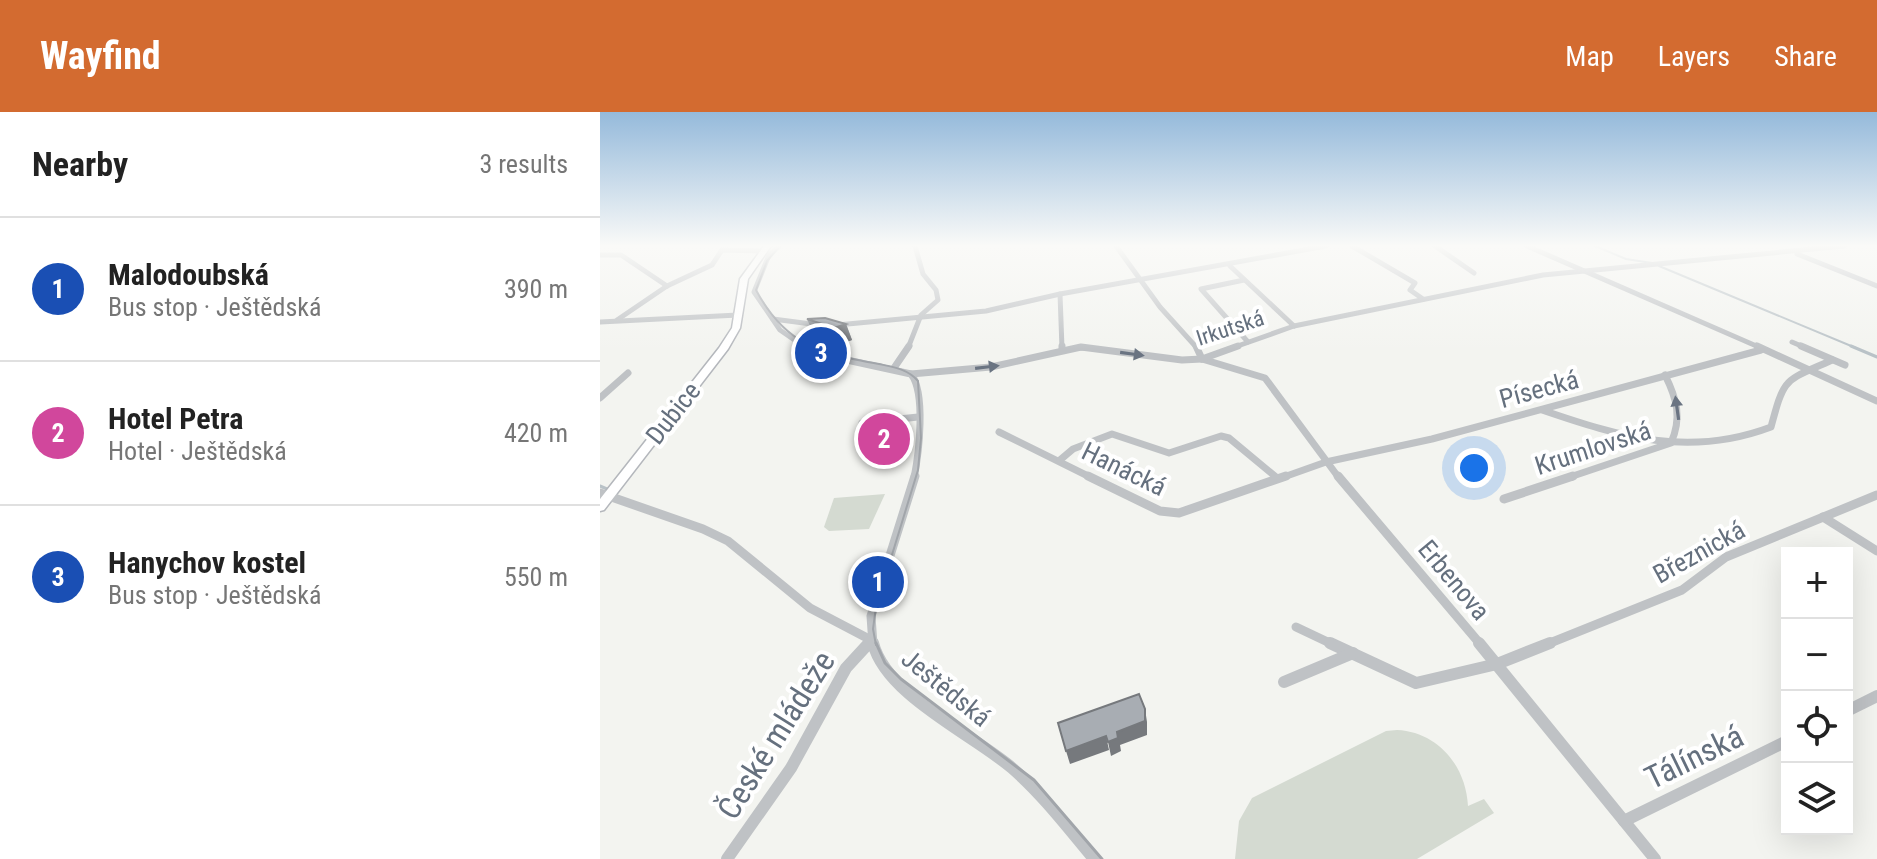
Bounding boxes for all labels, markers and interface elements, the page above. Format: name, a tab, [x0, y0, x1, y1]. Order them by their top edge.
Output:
text: Wayfind	[40, 34, 161, 78]
text: Map	[1565, 40, 1614, 73]
text: Layers	[1658, 40, 1730, 73]
text: Share	[1774, 40, 1837, 73]
text: Nearby	[32, 144, 128, 184]
text: 3 results	[479, 149, 568, 179]
text: Malodoubská	[108, 257, 269, 292]
text: 1	[51, 274, 65, 304]
text: 390 m	[504, 274, 568, 304]
text: Bus stop · Ještědská	[108, 292, 321, 322]
street label: Irkutská	[1193, 305, 1267, 351]
pin: 3	[795, 323, 847, 383]
one-way arrow	[1120, 348, 1145, 361]
one-way arrow	[975, 360, 1000, 373]
street label: Písecká	[1496, 364, 1582, 414]
street label: Dubice	[640, 376, 706, 450]
one-way arrow	[1670, 396, 1683, 421]
text: Hotel Petra	[108, 401, 243, 436]
pin: 2	[858, 409, 910, 469]
street label: Krumlovská	[1531, 415, 1655, 481]
text: 2	[51, 418, 65, 448]
text: 420 m	[504, 418, 568, 448]
text: Hotel · Ještědská	[108, 436, 287, 466]
street label: Hanácká	[1077, 436, 1171, 502]
your location	[1454, 448, 1494, 488]
street label: Březnická	[1648, 515, 1750, 589]
street label: Erbenova	[1412, 534, 1496, 626]
text: Hanychov kostel	[108, 545, 306, 580]
map controls	[1781, 547, 1853, 835]
button: +	[1781, 547, 1853, 619]
pin: 1	[852, 552, 904, 612]
text: 3	[51, 562, 65, 592]
text: 550 m	[504, 562, 568, 592]
text: Bus stop · Ještědská	[108, 580, 321, 610]
button: −	[1781, 619, 1853, 691]
street label: Ještědská	[896, 643, 996, 733]
street label: České mládeže	[709, 644, 843, 826]
button: locate	[1781, 691, 1853, 763]
street label: Tálínská	[1639, 717, 1749, 797]
button: layers	[1781, 763, 1853, 835]

